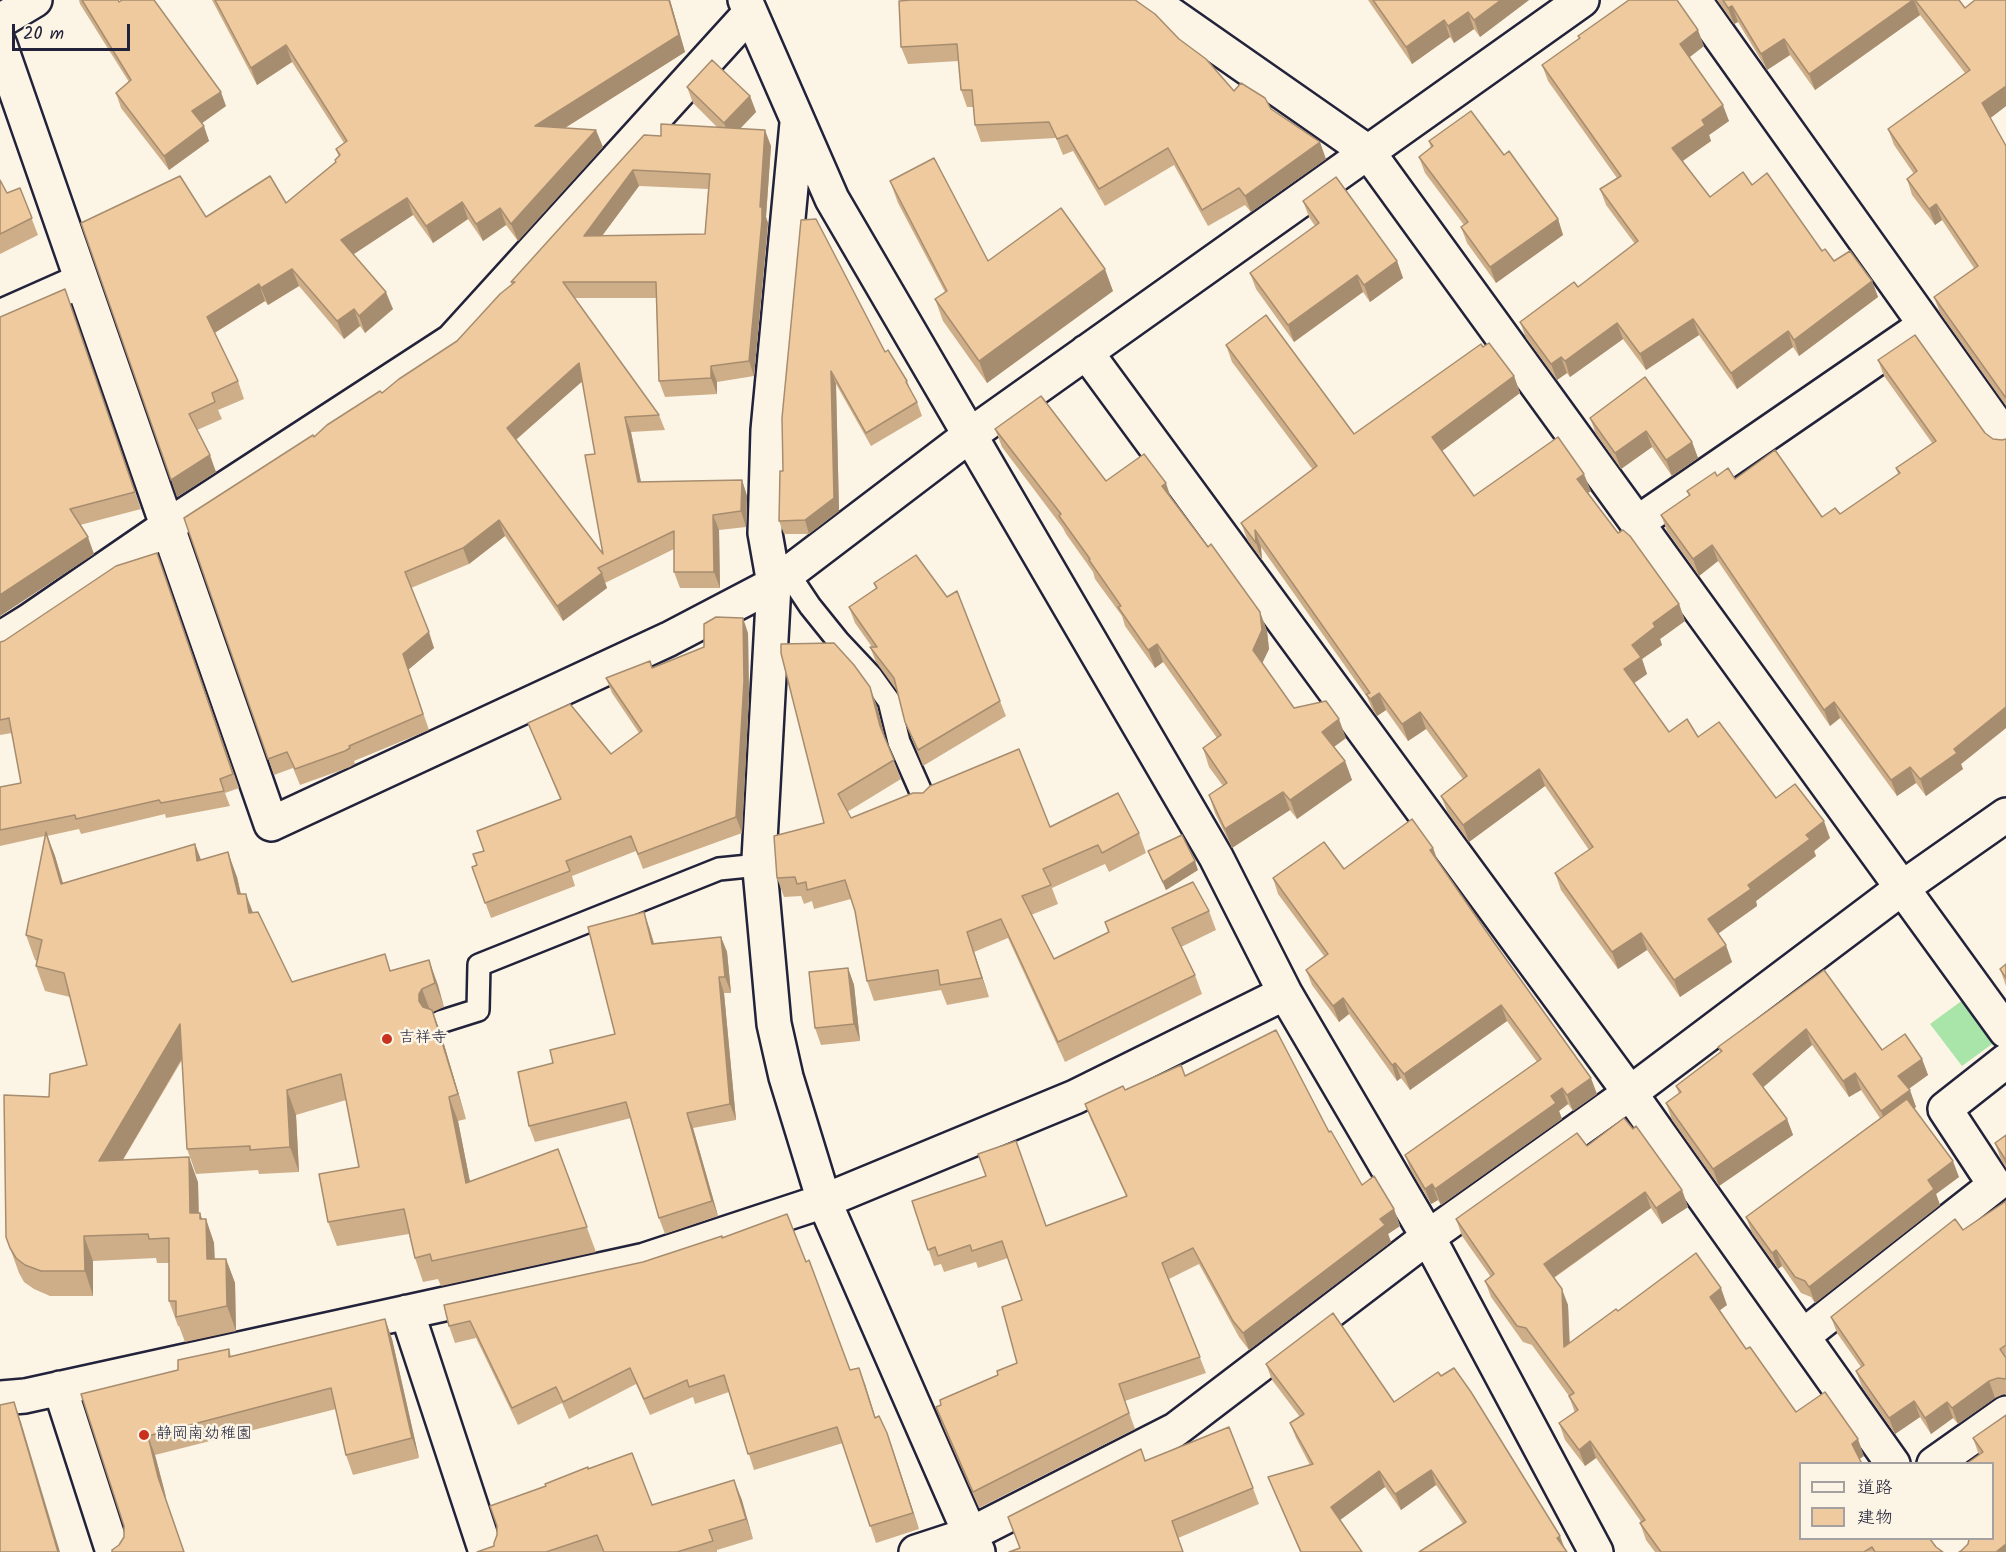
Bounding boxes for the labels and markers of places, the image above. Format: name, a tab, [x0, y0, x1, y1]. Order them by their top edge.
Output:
place label: 吉祥寺	[399, 1029, 447, 1049]
marker: 吉祥寺	[380, 1032, 394, 1046]
place label: 静岡南幼稚園	[156, 1425, 252, 1445]
marker: 静岡南幼稚園	[137, 1428, 151, 1442]

